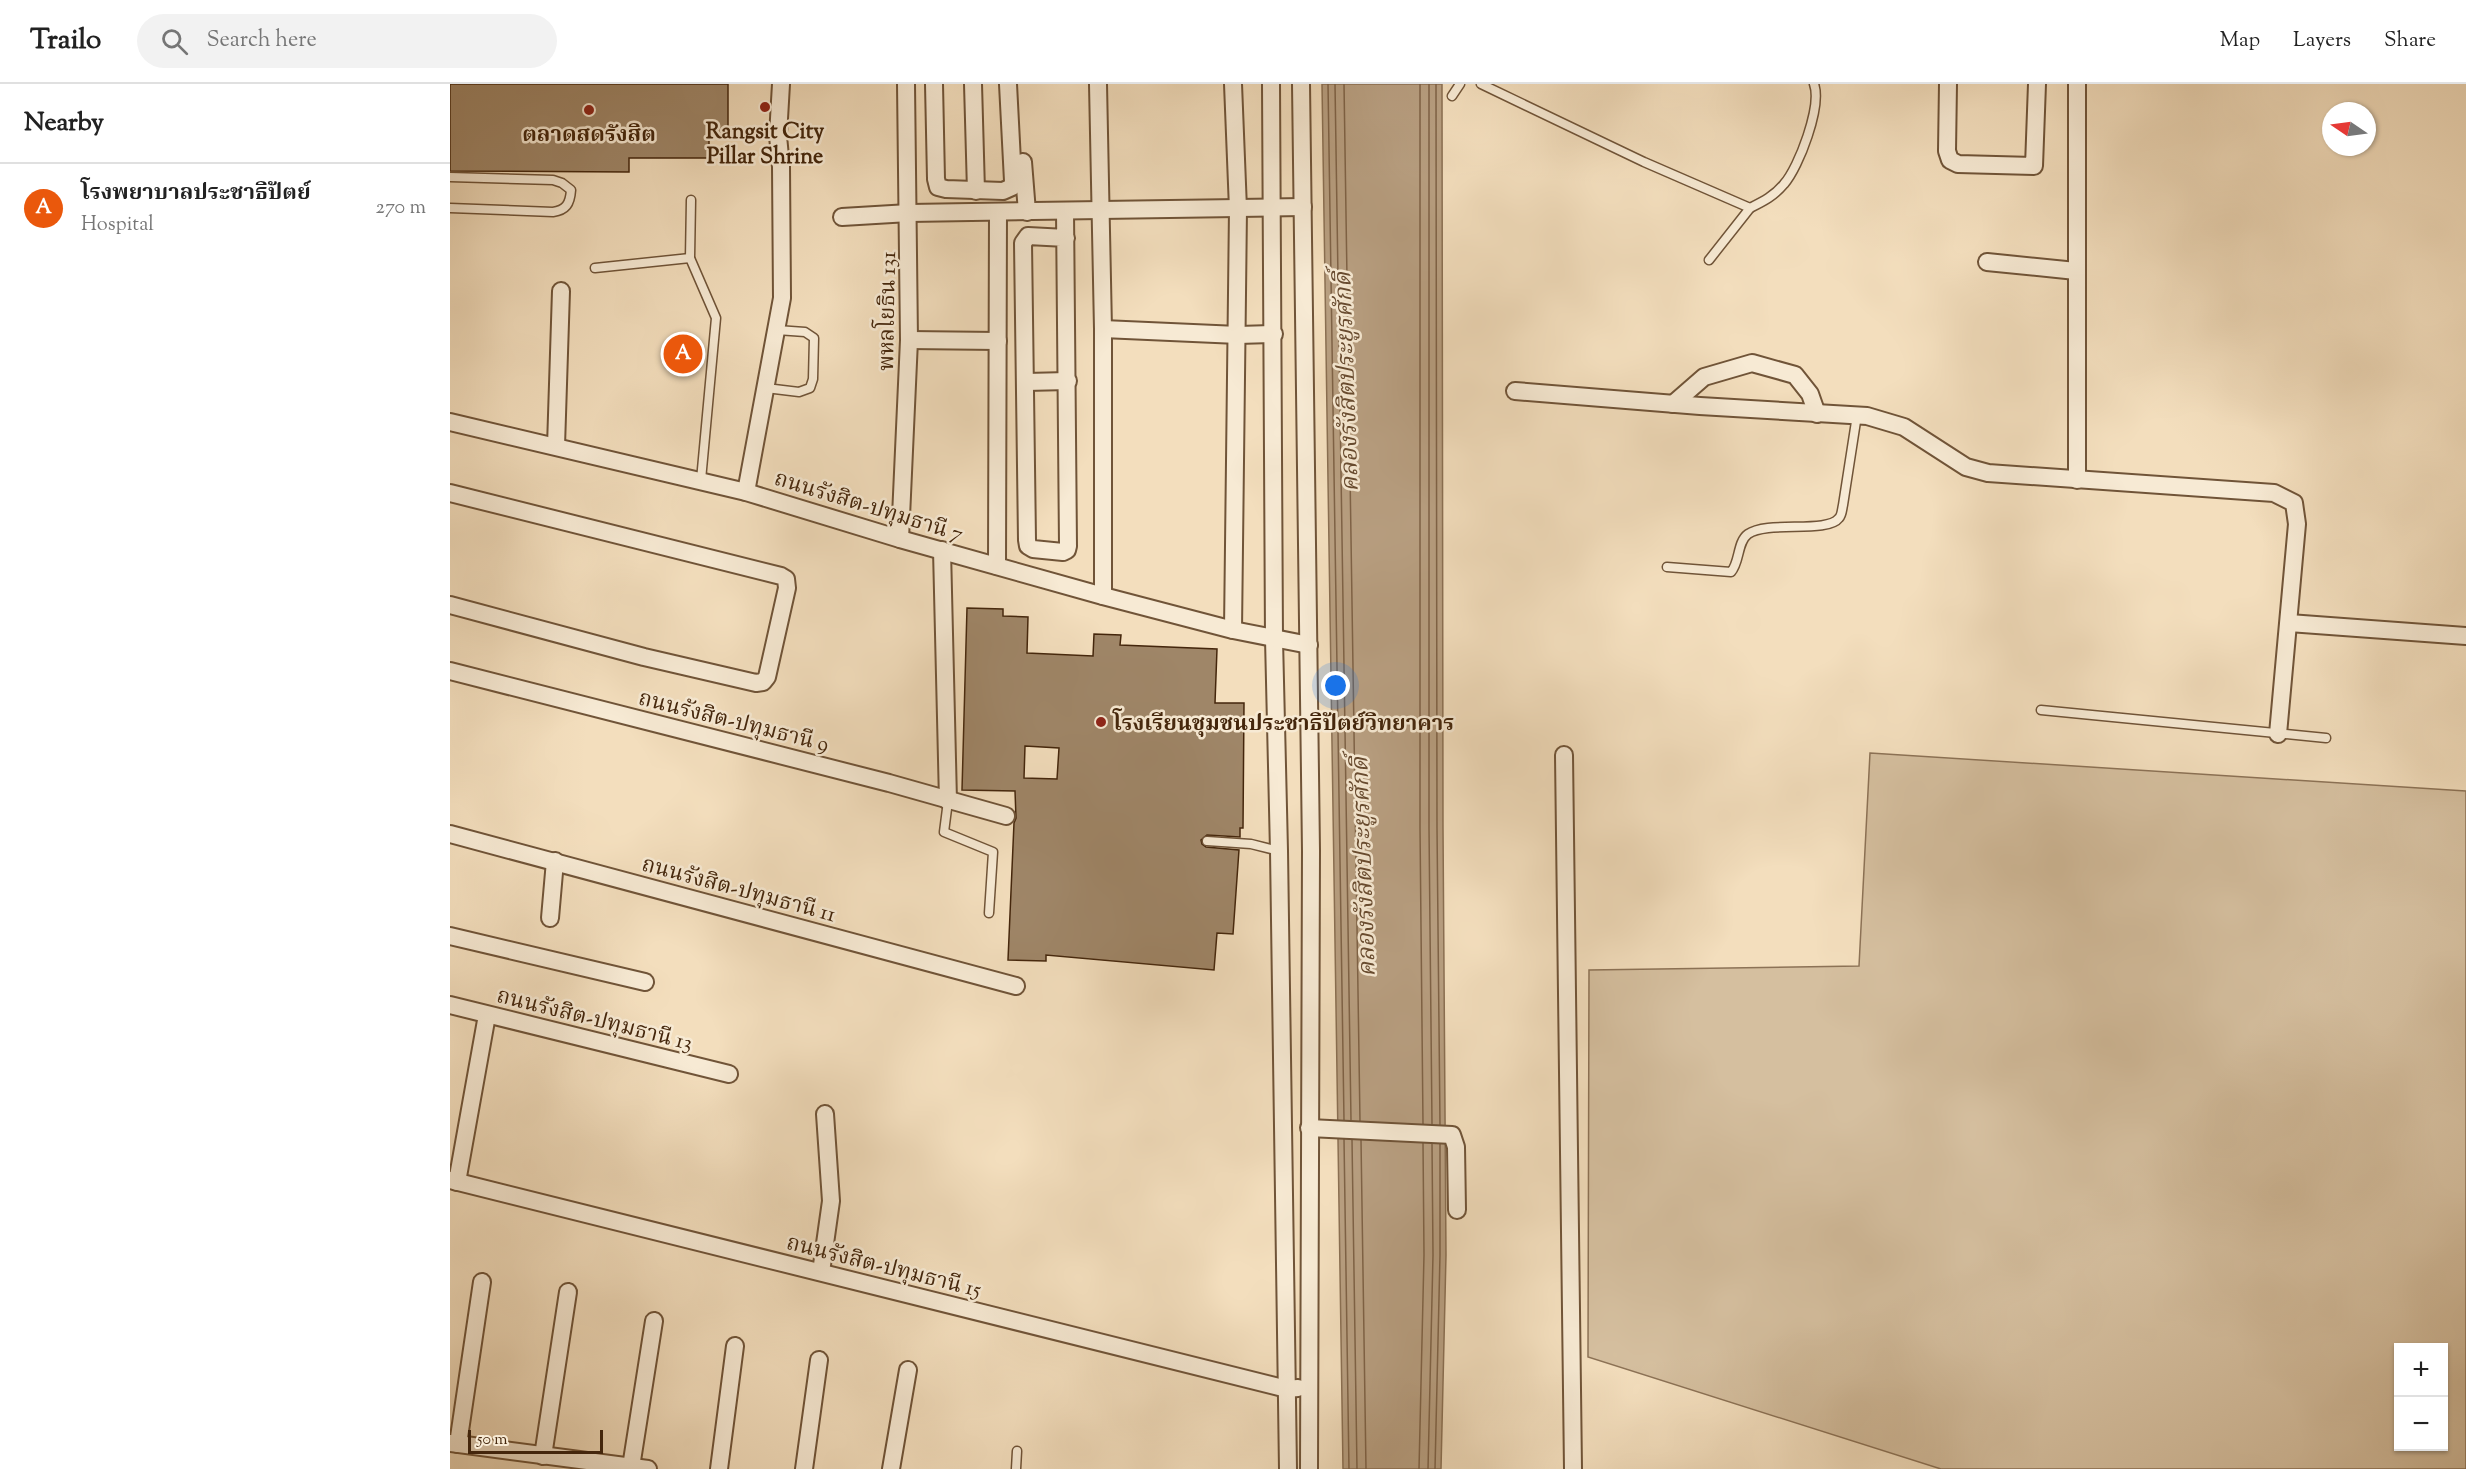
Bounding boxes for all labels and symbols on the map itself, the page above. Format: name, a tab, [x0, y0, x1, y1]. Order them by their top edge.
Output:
marker: Rangsit City Pillar Shrine	[758, 100, 772, 114]
north arrow	[2322, 102, 2376, 156]
marker: ตลาดสดรังสิต	[582, 103, 596, 117]
place label: Rangsit City Pillar Shrine	[706, 117, 824, 174]
place label: ตลาดสดรังสิต	[522, 120, 656, 152]
street label: พหลโยธิน 131	[871, 250, 906, 371]
water label: คลองรังสิตประยูรศักดิ์	[1324, 264, 1369, 493]
pin: A	[664, 332, 702, 376]
street label: ถนนรังสิต-ปทุมธานี 7	[770, 464, 966, 552]
your location	[1321, 671, 1350, 700]
street label: ถนนรังสิต-ปทุมธานี 9	[635, 684, 832, 762]
place label: โรงเรียนชุมชนประชาธิปัตย์วิทยาคาร	[1112, 708, 1454, 741]
marker: โรงเรียนชุมชนประชาธิปัตย์วิทยาคาร	[1094, 715, 1108, 729]
water label: คลองรังสิตประยูรศักดิ์	[1341, 749, 1386, 978]
street label: ถนนรังสิต-ปทุมธานี 11	[638, 850, 839, 932]
street label: ถนนรังสิต-ปทุมธานี 13	[493, 981, 696, 1061]
street label: ถนนรังสิต-ปทุมธานี 15	[782, 1228, 985, 1308]
scale bar	[468, 1427, 603, 1454]

